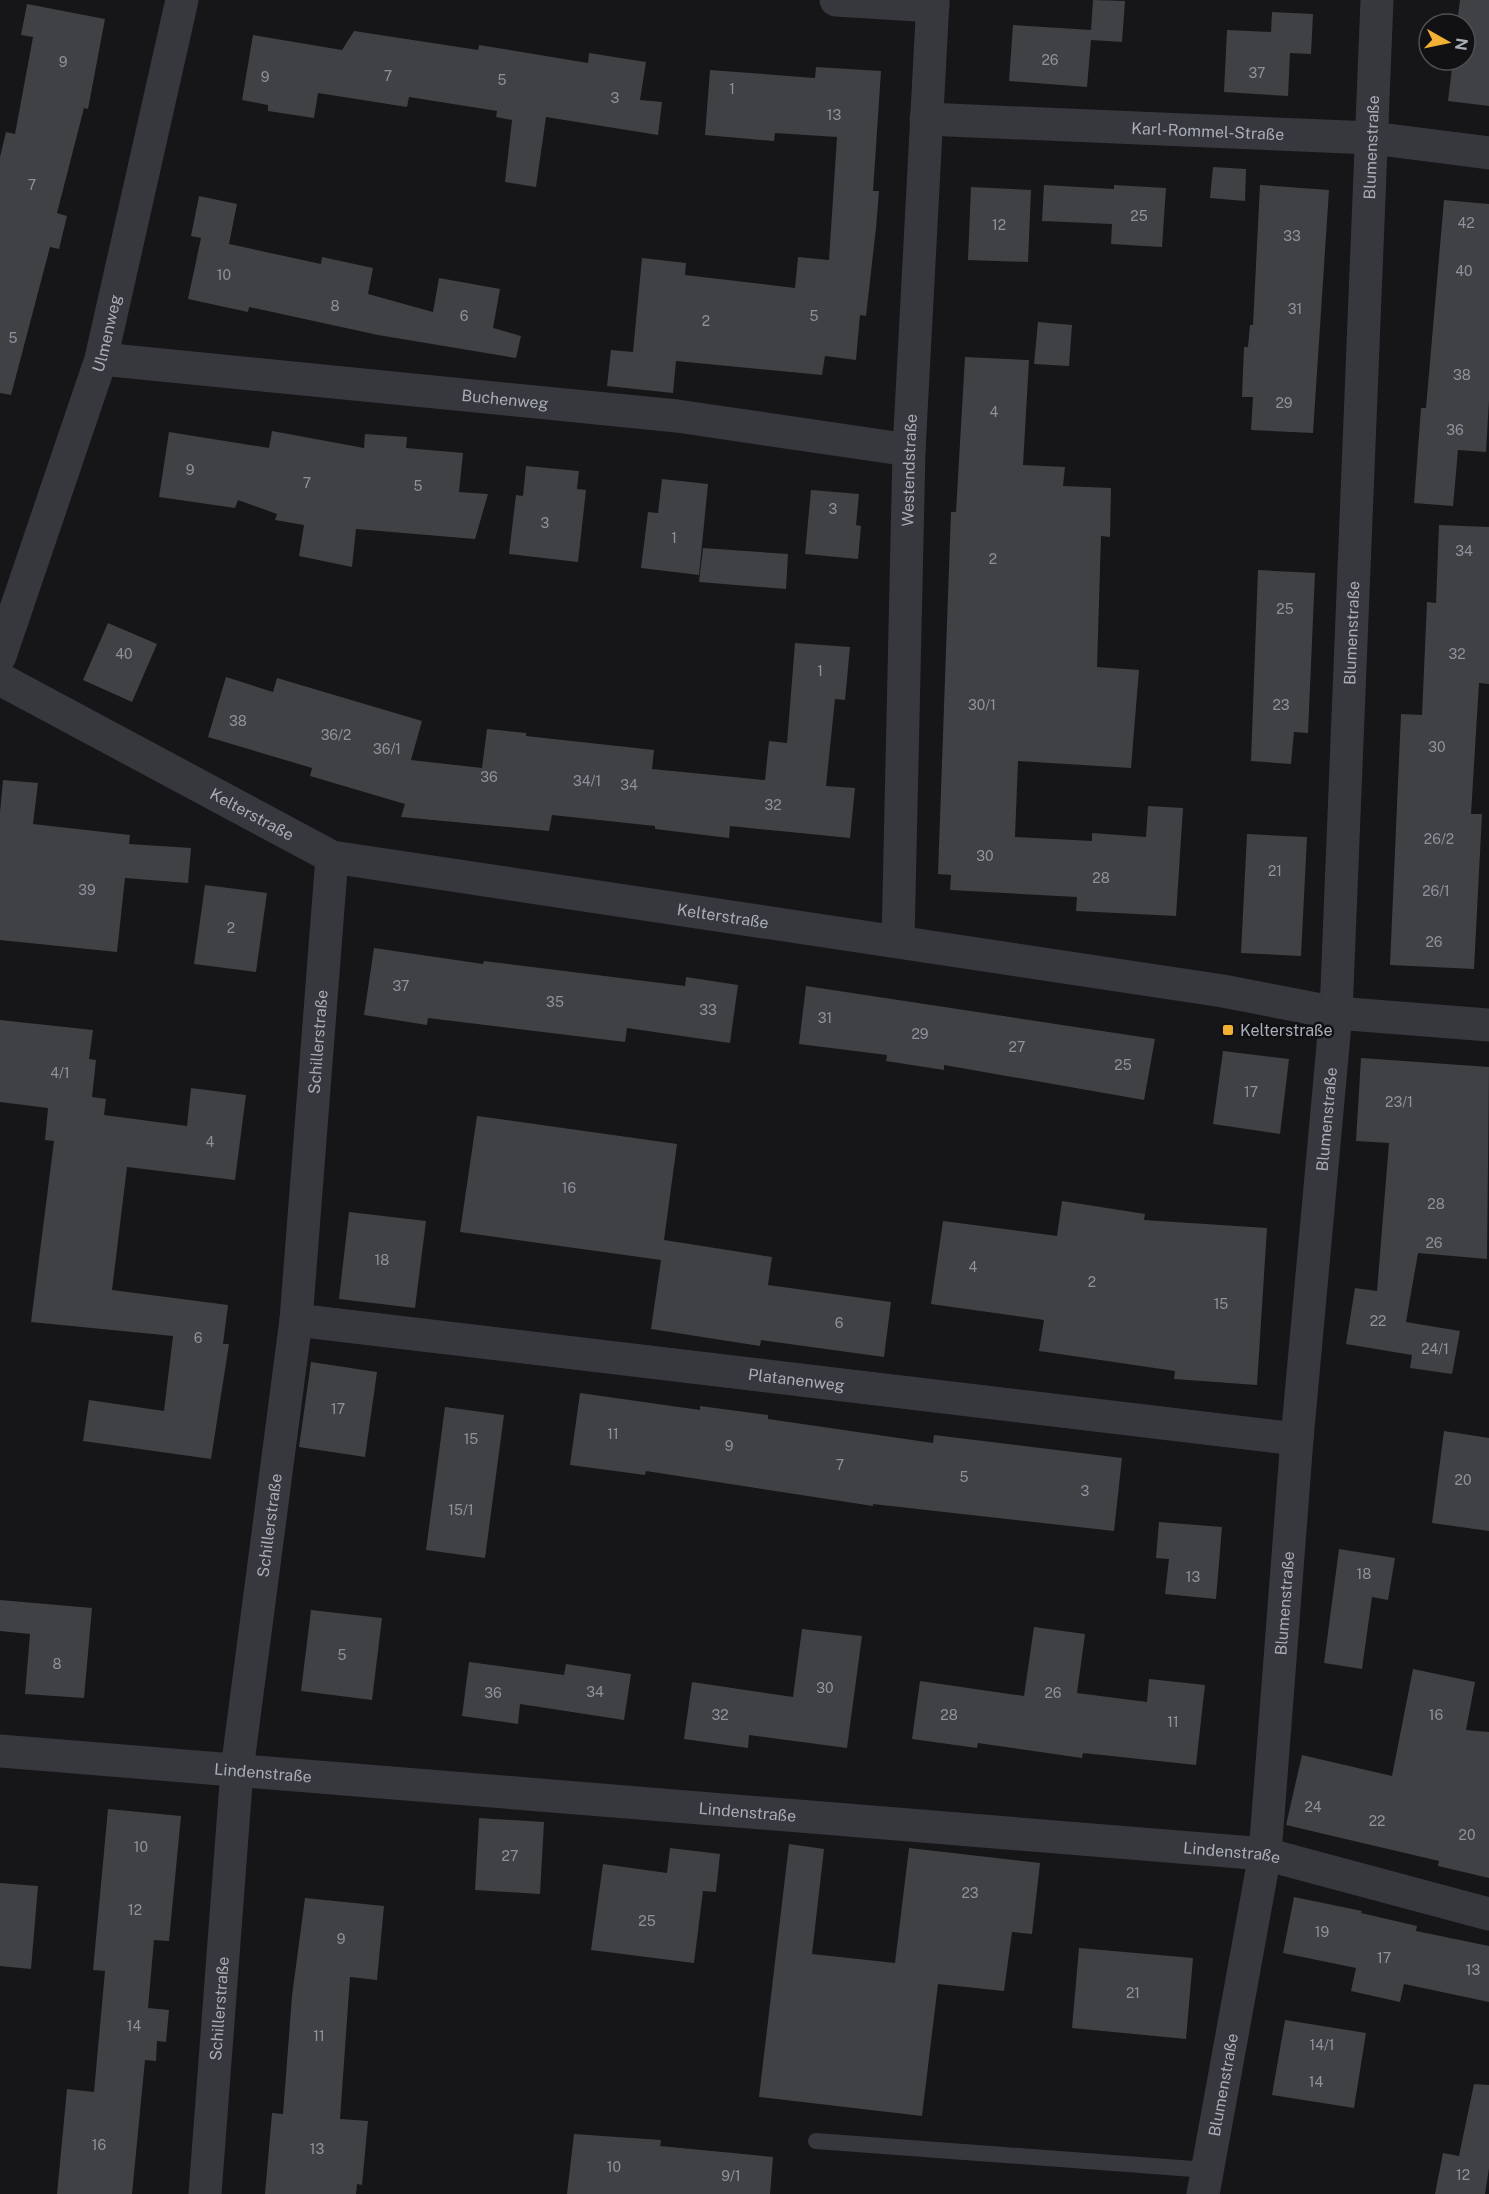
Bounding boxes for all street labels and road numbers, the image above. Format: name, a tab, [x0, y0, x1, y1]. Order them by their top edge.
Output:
street label: Blumenstraße	[1360, 95, 1383, 200]
street label: Karl-Rommel-Straße	[1131, 119, 1285, 144]
street label: Ulmenweg	[88, 293, 125, 375]
street label: Buchenweg	[461, 386, 549, 413]
street label: Westendstraße	[898, 413, 921, 527]
street label: Blumenstraße	[1340, 580, 1363, 685]
street label: Kelterstraße	[207, 784, 297, 845]
street label: Kelterstraße	[676, 900, 770, 933]
street label: Schillerstraße	[305, 989, 332, 1095]
street label: Blumenstraße	[1313, 1066, 1341, 1172]
street label: Platanenweg	[747, 1365, 846, 1395]
street label: Schillerstraße	[253, 1472, 286, 1578]
street label: Blumenstraße	[1271, 1551, 1298, 1656]
street label: Lindenstraße	[214, 1759, 313, 1786]
street label: Lindenstraße	[698, 1799, 797, 1826]
street label: Lindenstraße	[1182, 1838, 1283, 1868]
street label: Schillerstraße	[206, 1956, 233, 2061]
street label: Blumenstraße	[1205, 2032, 1242, 2138]

